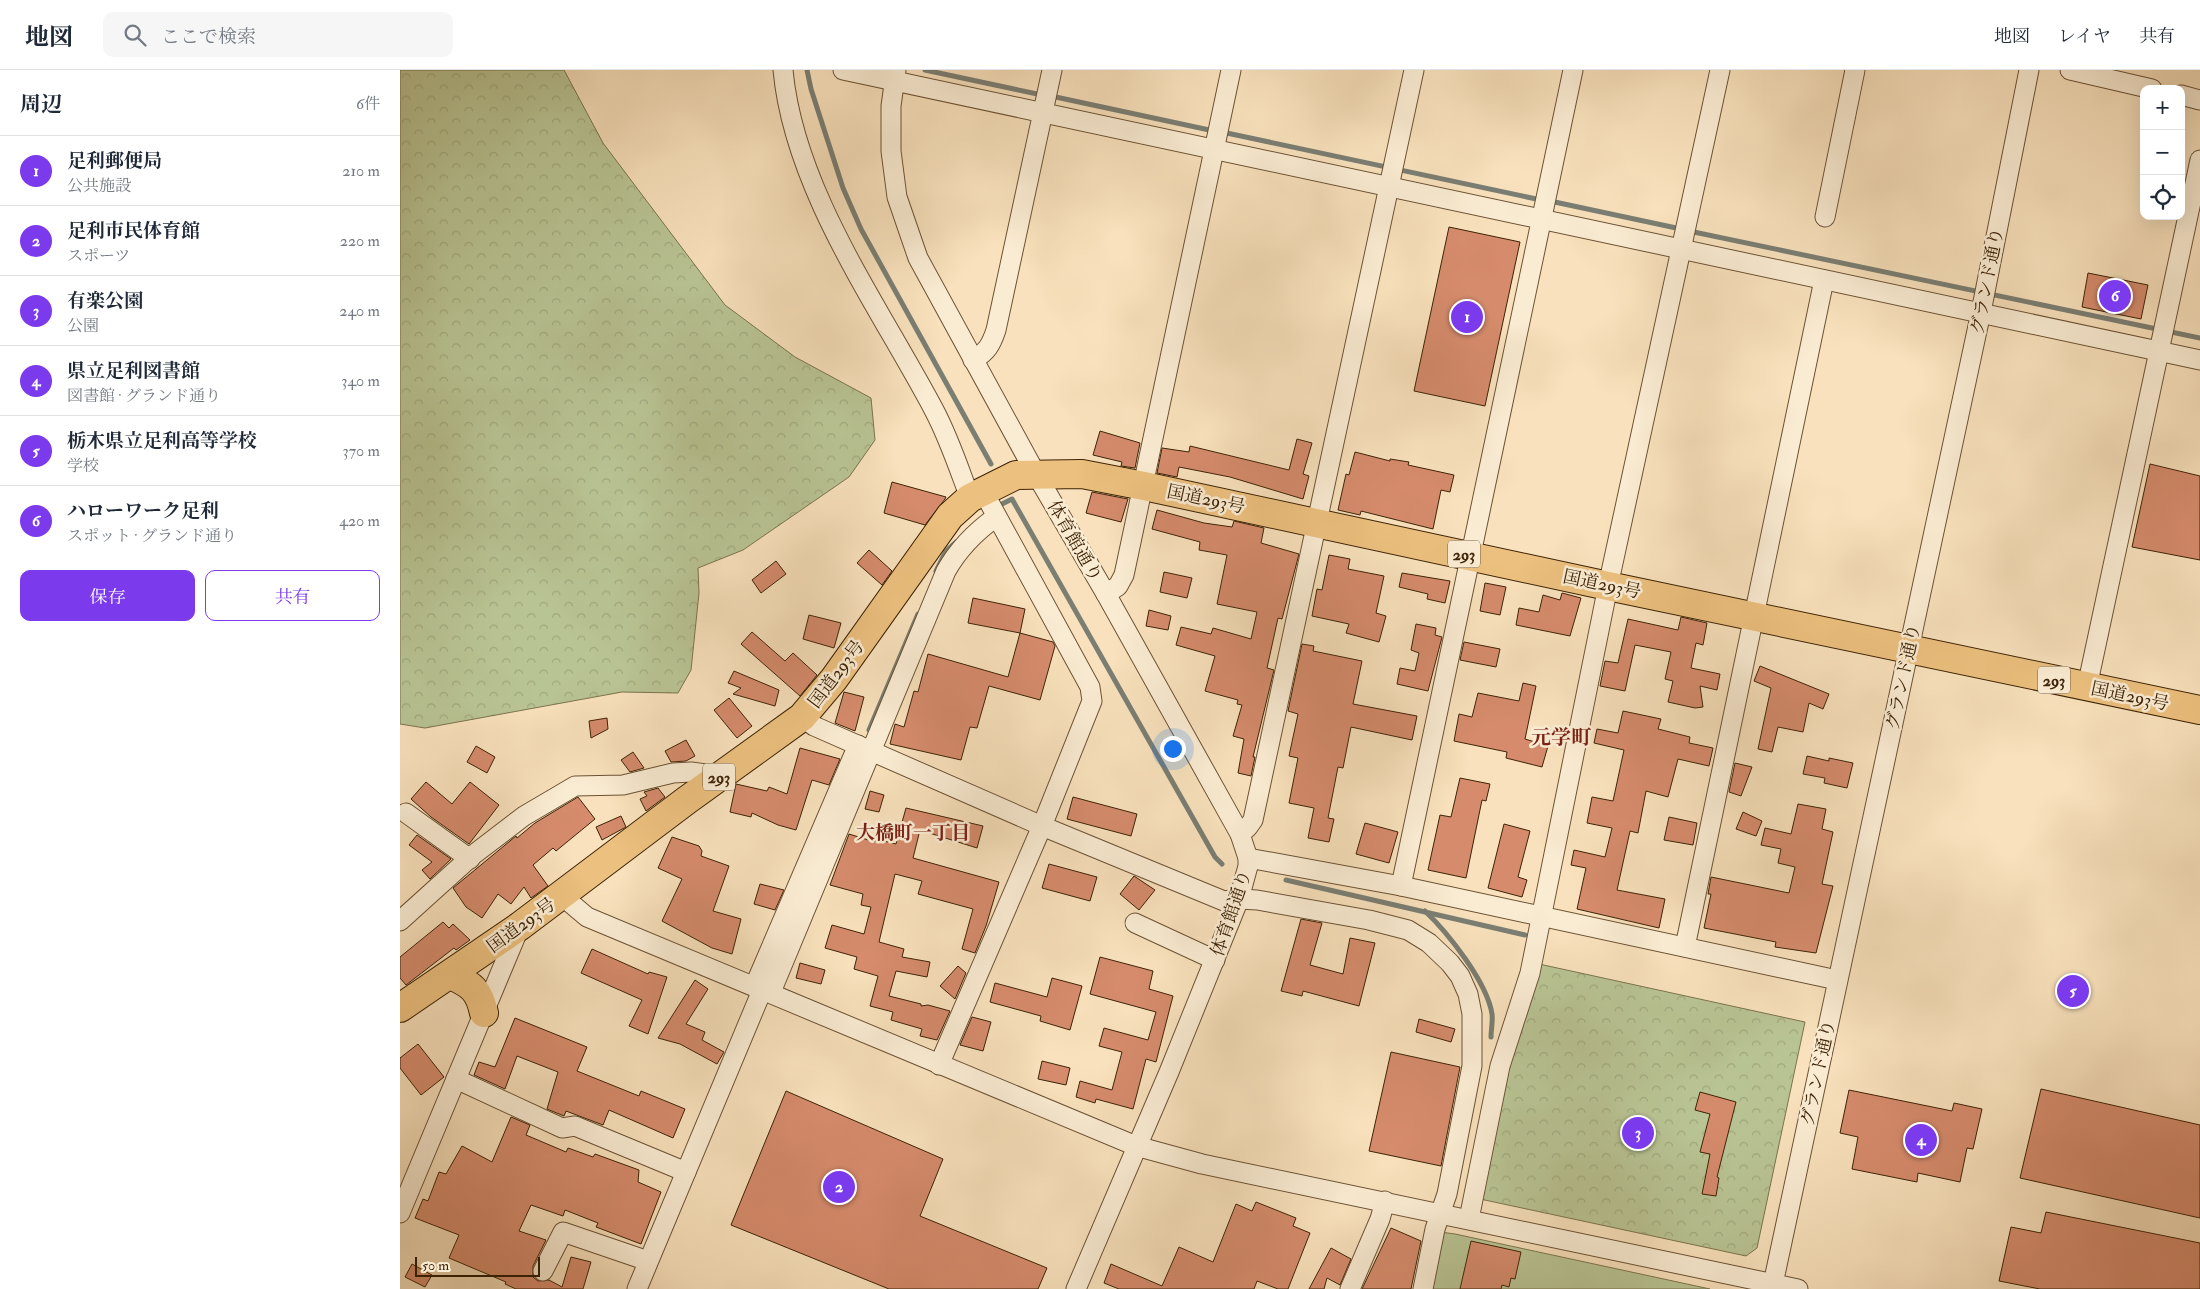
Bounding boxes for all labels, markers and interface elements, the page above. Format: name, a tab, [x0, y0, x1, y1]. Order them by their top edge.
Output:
search box	[103, 12, 453, 57]
icon: search	[121, 21, 149, 49]
text: 地図	[25, 22, 73, 53]
text: ここで検索	[161, 25, 256, 49]
text: 地図	[1994, 25, 2030, 48]
text: レイヤ	[2058, 25, 2111, 48]
text: 共有	[2139, 25, 2175, 48]
map controls	[2140, 85, 2185, 220]
button: +	[2140, 85, 2185, 130]
text: 周辺	[20, 91, 62, 118]
text: 6件	[356, 94, 380, 114]
button: −	[2140, 130, 2185, 175]
text: 足利郵便局	[67, 149, 162, 173]
text: 1	[33, 161, 39, 181]
text: 210 m	[342, 161, 380, 181]
button: locate	[2140, 175, 2185, 220]
text: 公共施設	[67, 176, 131, 196]
text: 足利市民体育館	[67, 219, 200, 243]
street label: グランド通り	[1966, 226, 2009, 336]
text: 2	[32, 231, 40, 251]
text: 220 m	[340, 231, 380, 251]
text: スポーツ	[67, 246, 130, 266]
pin: 6	[2099, 277, 2131, 315]
text: 有楽公園	[67, 289, 143, 313]
pin: 1	[1451, 298, 1483, 336]
text: 3	[33, 301, 39, 321]
text: 240 m	[339, 301, 380, 321]
text: 公園	[67, 316, 99, 336]
text: 県立足利図書館	[67, 359, 200, 383]
text: 4	[32, 371, 40, 391]
text: 340 m	[341, 371, 380, 391]
text: 図書館 · グランド通り	[67, 386, 221, 406]
text: 栃木県立足利高等学校	[67, 429, 257, 453]
text: 5	[32, 441, 40, 461]
text: 370 m	[343, 441, 380, 461]
text: 学校	[67, 456, 99, 476]
street label: 国道293号	[1165, 480, 1247, 519]
street label: 体育館通り	[1042, 497, 1107, 586]
text: ハローワーク足利	[67, 499, 219, 523]
text: 6	[32, 511, 40, 531]
text: 420 m	[339, 511, 380, 531]
text: スポット · グランド通り	[67, 526, 237, 546]
road number: 293	[1448, 540, 1480, 568]
street label: 国道293号	[1561, 565, 1643, 604]
button: 保存	[20, 570, 195, 621]
button: 共有	[205, 570, 380, 621]
street label: グランド通り	[1881, 622, 1926, 732]
street label: 国道293号	[803, 636, 869, 713]
road number: 293	[2038, 666, 2070, 694]
street label: 国道293号	[2089, 677, 2171, 716]
district label: 元学町	[1531, 725, 1592, 750]
your location	[1160, 736, 1186, 762]
road number: 293	[703, 764, 735, 790]
district label: 大橋町一丁目	[856, 821, 970, 845]
street label: 体育館通り	[1206, 867, 1257, 959]
street label: 国道293号	[482, 893, 560, 958]
pin: 5	[2057, 972, 2089, 1010]
street label: グランド通り	[1796, 1018, 1841, 1128]
pin: 3	[1622, 1114, 1654, 1152]
pin: 4	[1905, 1121, 1937, 1159]
pin: 2	[823, 1168, 855, 1206]
scale bar	[415, 1254, 540, 1277]
text: 50 m	[422, 1257, 449, 1274]

